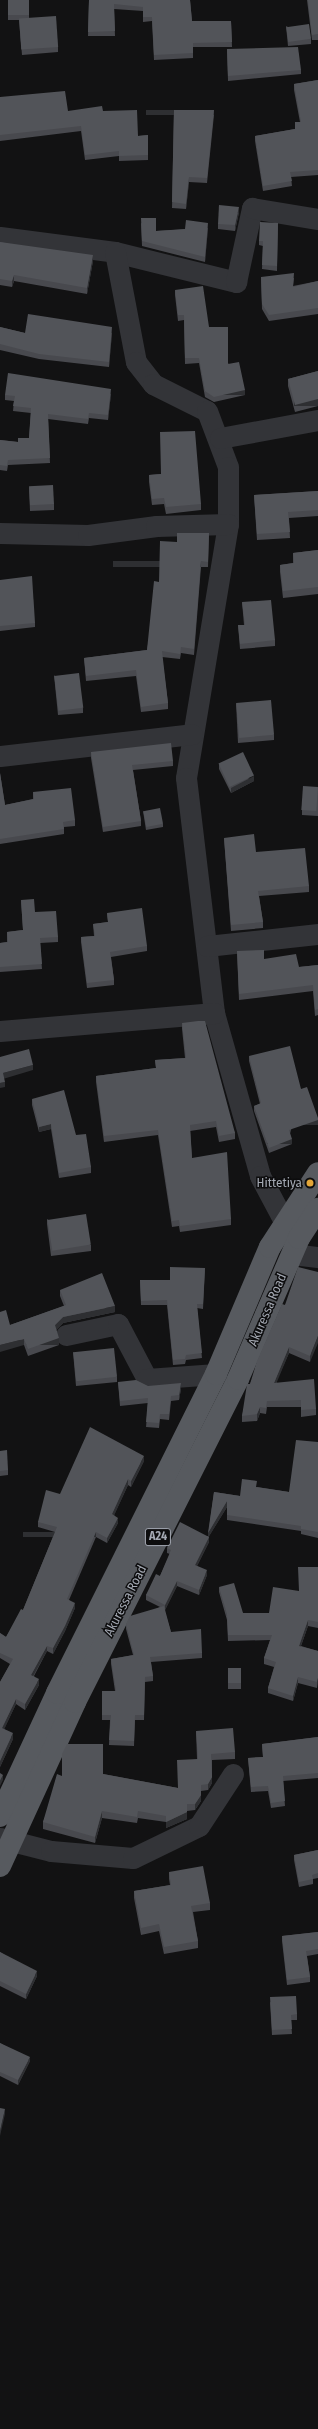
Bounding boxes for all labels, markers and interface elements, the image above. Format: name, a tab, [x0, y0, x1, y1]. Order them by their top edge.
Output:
place label: Hittetiya	[257, 1175, 302, 1191]
marker: Hittetiya	[305, 1178, 315, 1188]
street label: Akuressa Road	[246, 1271, 290, 1349]
road number: A24	[144, 1527, 172, 1547]
street label: Akuressa Road	[101, 1563, 151, 1639]

